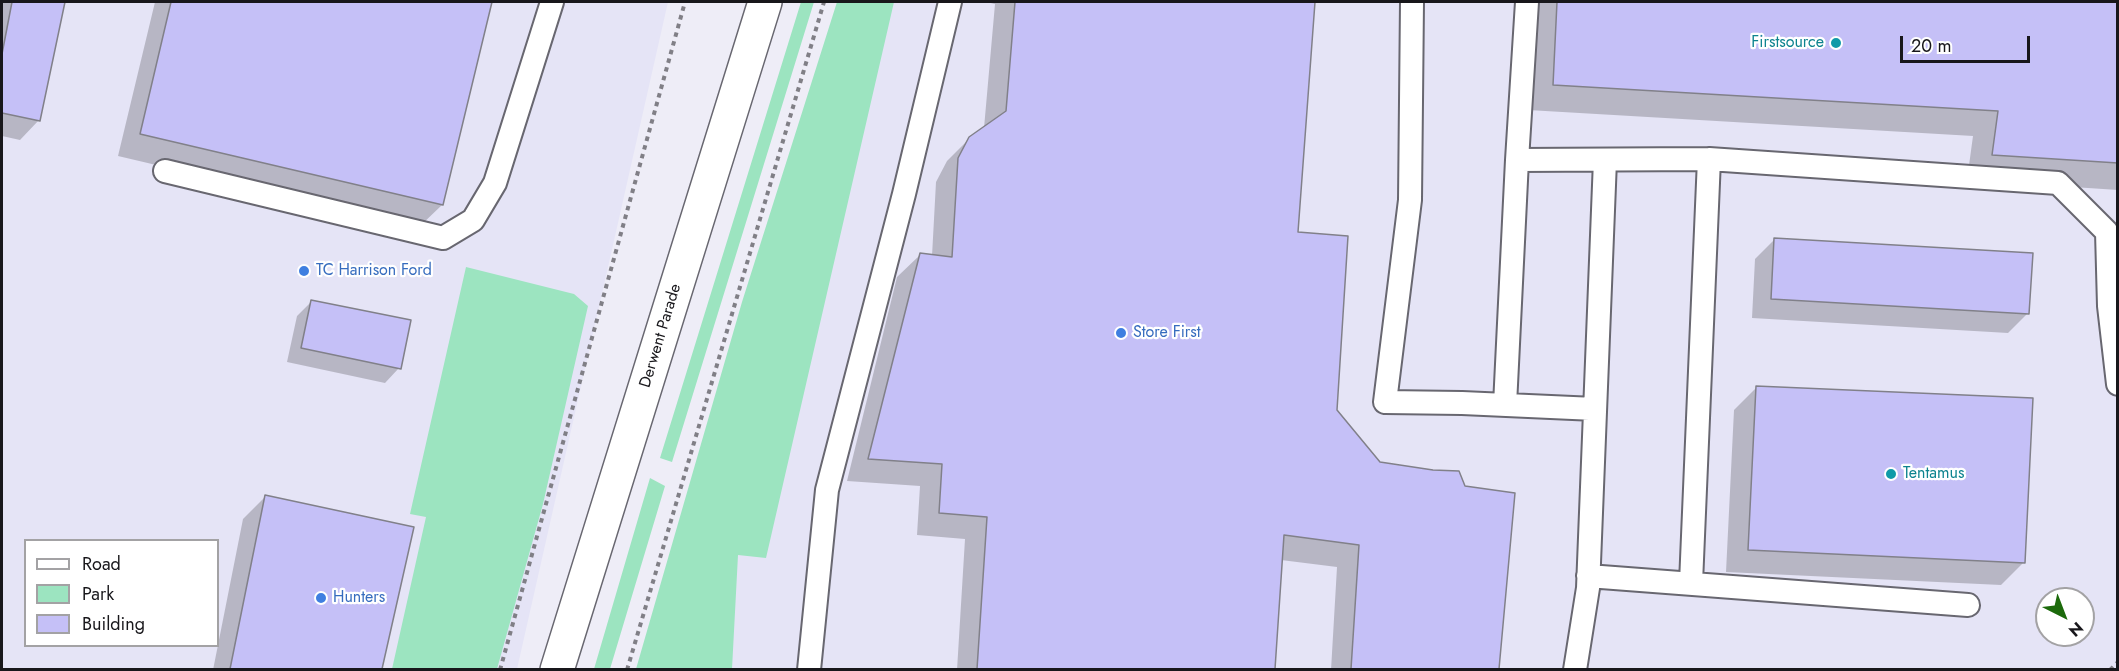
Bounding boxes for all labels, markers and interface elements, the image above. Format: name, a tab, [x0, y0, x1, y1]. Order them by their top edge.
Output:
scale bar	[1903, 24, 2034, 62]
place label: Firstsource	[1751, 33, 1824, 53]
text: 20 m	[1911, 33, 1951, 59]
marker: Firstsource	[1829, 36, 1843, 50]
place label: TC Harrison Ford	[316, 261, 432, 281]
marker: TC Harrison Ford	[297, 264, 311, 278]
street label: Derwent Parade	[636, 282, 686, 390]
place label: Store First	[1133, 323, 1201, 343]
marker: Store First	[1114, 326, 1128, 340]
place label: Tentamus	[1903, 464, 1964, 484]
marker: Tentamus	[1884, 467, 1898, 481]
legend	[24, 539, 219, 647]
text: Road	[82, 551, 121, 577]
text: Park	[82, 581, 114, 607]
north arrow	[2035, 587, 2095, 647]
place label: Hunters	[333, 588, 385, 608]
marker: Hunters	[314, 591, 328, 605]
text: Building	[82, 611, 145, 637]
text: N	[2064, 616, 2088, 642]

